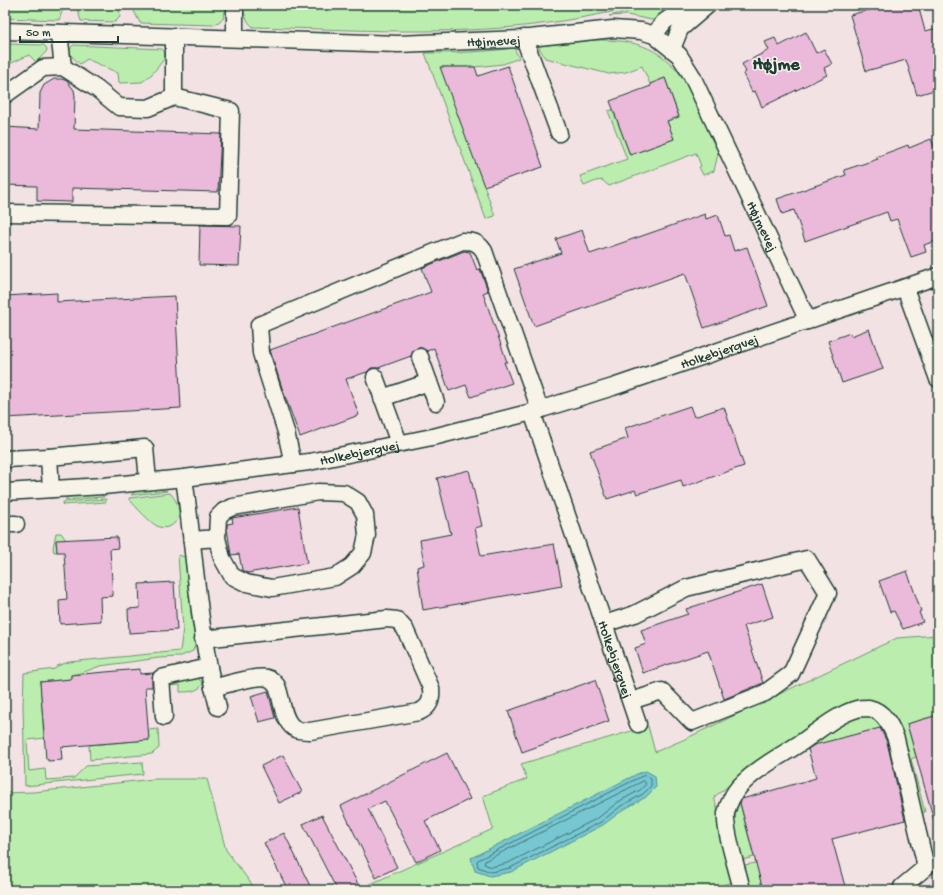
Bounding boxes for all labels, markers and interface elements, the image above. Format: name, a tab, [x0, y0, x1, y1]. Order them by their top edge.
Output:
scale bar	[20, 18, 118, 44]
text: 50 m	[26, 27, 51, 41]
street label: Højmevej	[466, 33, 521, 52]
district label: Højme	[753, 55, 800, 76]
street label: Højmevej	[741, 199, 780, 255]
street label: Holkebjergvej	[679, 332, 761, 374]
street label: Holkebjergvej	[318, 438, 401, 471]
street label: Holkebjergvej	[593, 619, 635, 701]

